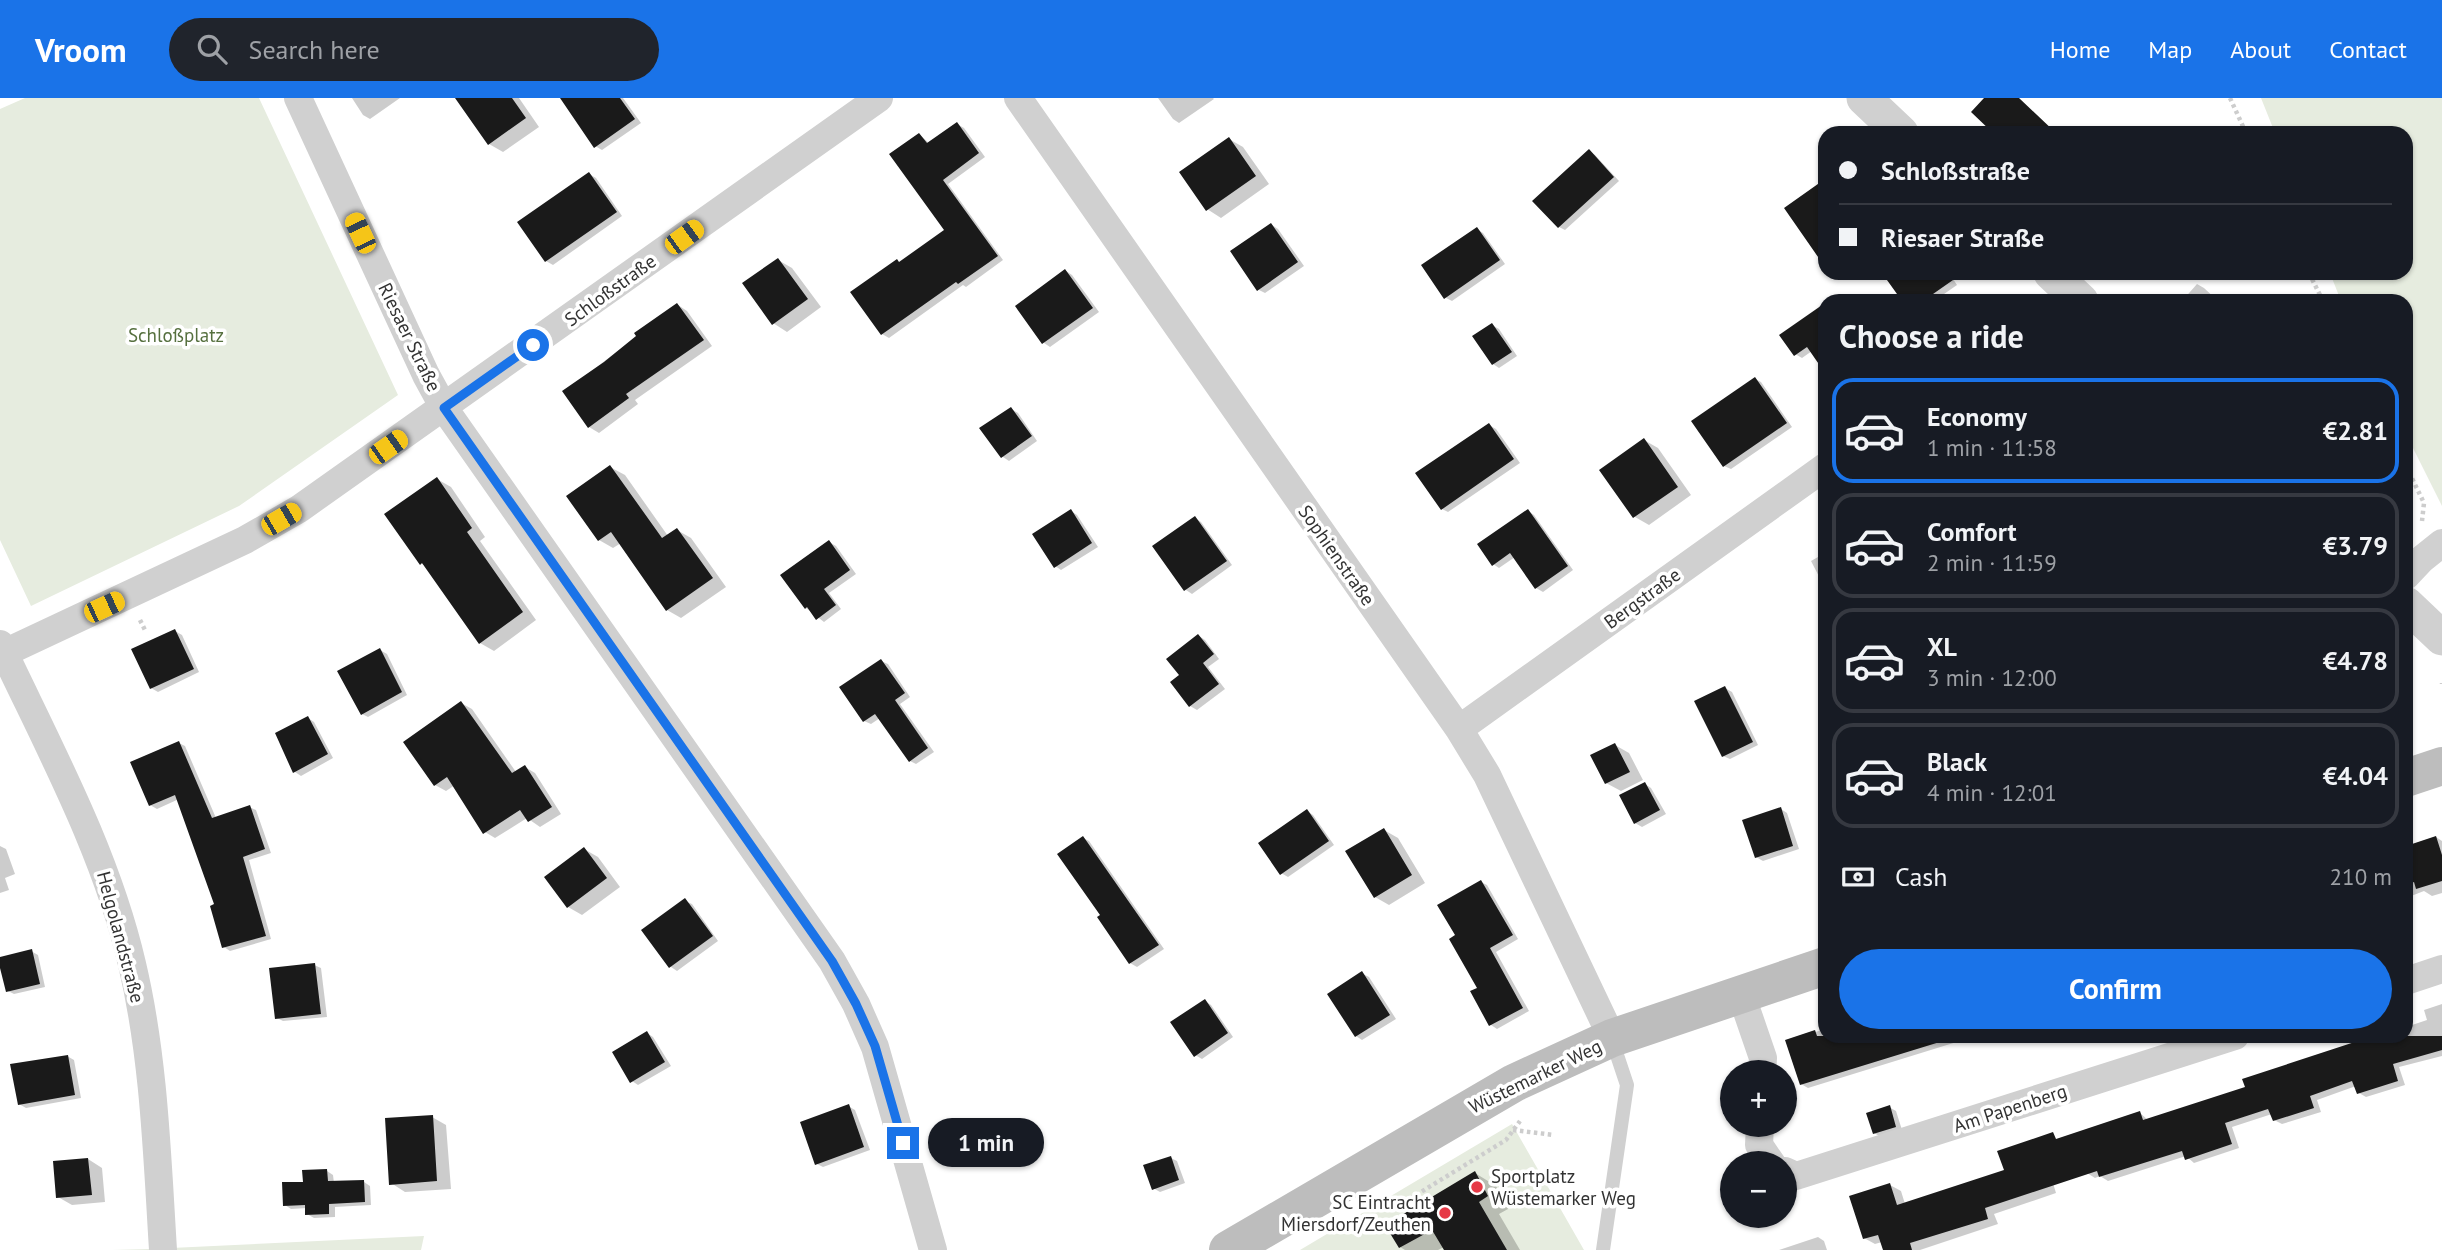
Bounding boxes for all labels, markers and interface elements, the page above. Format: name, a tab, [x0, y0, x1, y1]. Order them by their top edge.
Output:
search box	[169, 18, 659, 81]
text: Vroom	[35, 28, 127, 71]
icon: search	[193, 30, 231, 68]
text: Search here	[249, 33, 380, 66]
text: Home	[2050, 34, 2110, 65]
text: Map	[2148, 34, 2192, 65]
text: About	[2230, 34, 2291, 65]
text: Contact	[2329, 34, 2407, 65]
text: Schloßstraße	[1881, 154, 2030, 187]
car	[342, 210, 379, 256]
car	[661, 216, 708, 258]
text: Riesaer Straße	[1881, 221, 2044, 254]
street label: Schloßstraße	[560, 249, 660, 331]
street label: Riesaer Straße	[373, 279, 447, 395]
text: Choose a ride	[1839, 315, 2024, 357]
park label: Schloßplatz	[128, 323, 224, 347]
route start	[517, 329, 549, 361]
icon: car	[1843, 399, 1906, 462]
text: Economy	[1927, 400, 2027, 433]
text: €2.81	[2323, 414, 2388, 447]
car	[365, 426, 412, 468]
text: 1 min · 11:58	[1927, 433, 2057, 462]
car	[258, 499, 305, 539]
street label: Sophienstraße	[1294, 500, 1380, 610]
icon: car	[1843, 514, 1906, 577]
text: Comfort	[1927, 515, 2017, 548]
text: €3.79	[2323, 529, 2388, 562]
text: 2 min · 11:59	[1927, 548, 2057, 577]
street label: Bergstraße	[1599, 562, 1685, 634]
car	[81, 589, 128, 625]
icon: car	[1843, 629, 1906, 692]
text: XL	[1927, 630, 1957, 663]
text: €4.78	[2323, 644, 2388, 677]
text: 3 min · 12:00	[1927, 663, 2057, 692]
icon: car	[1843, 744, 1906, 807]
text: Black	[1927, 745, 1987, 778]
text: €4.04	[2323, 759, 2388, 792]
text: 4 min · 12:01	[1927, 778, 2057, 807]
icon: cash	[1839, 858, 1877, 896]
text: Cash	[1895, 860, 1947, 893]
text: 210 m	[2330, 862, 2392, 891]
street label: Helgolandstraße	[92, 869, 150, 1005]
button: Confirm	[1839, 949, 2392, 1029]
street label: Wüstemarker Weg	[1465, 1033, 1605, 1119]
map controls	[1720, 1060, 1797, 1228]
button: +	[1720, 1060, 1797, 1137]
street label: Am Papenberg	[1950, 1078, 2070, 1138]
callout: 1 min	[928, 1118, 1043, 1168]
route end	[887, 1127, 919, 1159]
text: 1 min	[958, 1128, 1014, 1157]
button: −	[1720, 1151, 1797, 1228]
place label: Sportplatz Wüstemarker Weg	[1491, 1164, 1636, 1210]
marker: Sportplatz Wüstemarker Weg	[1469, 1179, 1485, 1195]
place label: SC Eintracht Miersdorf/Zeuthen	[1281, 1190, 1432, 1236]
marker: SC Eintracht Miersdorf/Zeuthen	[1437, 1205, 1453, 1221]

